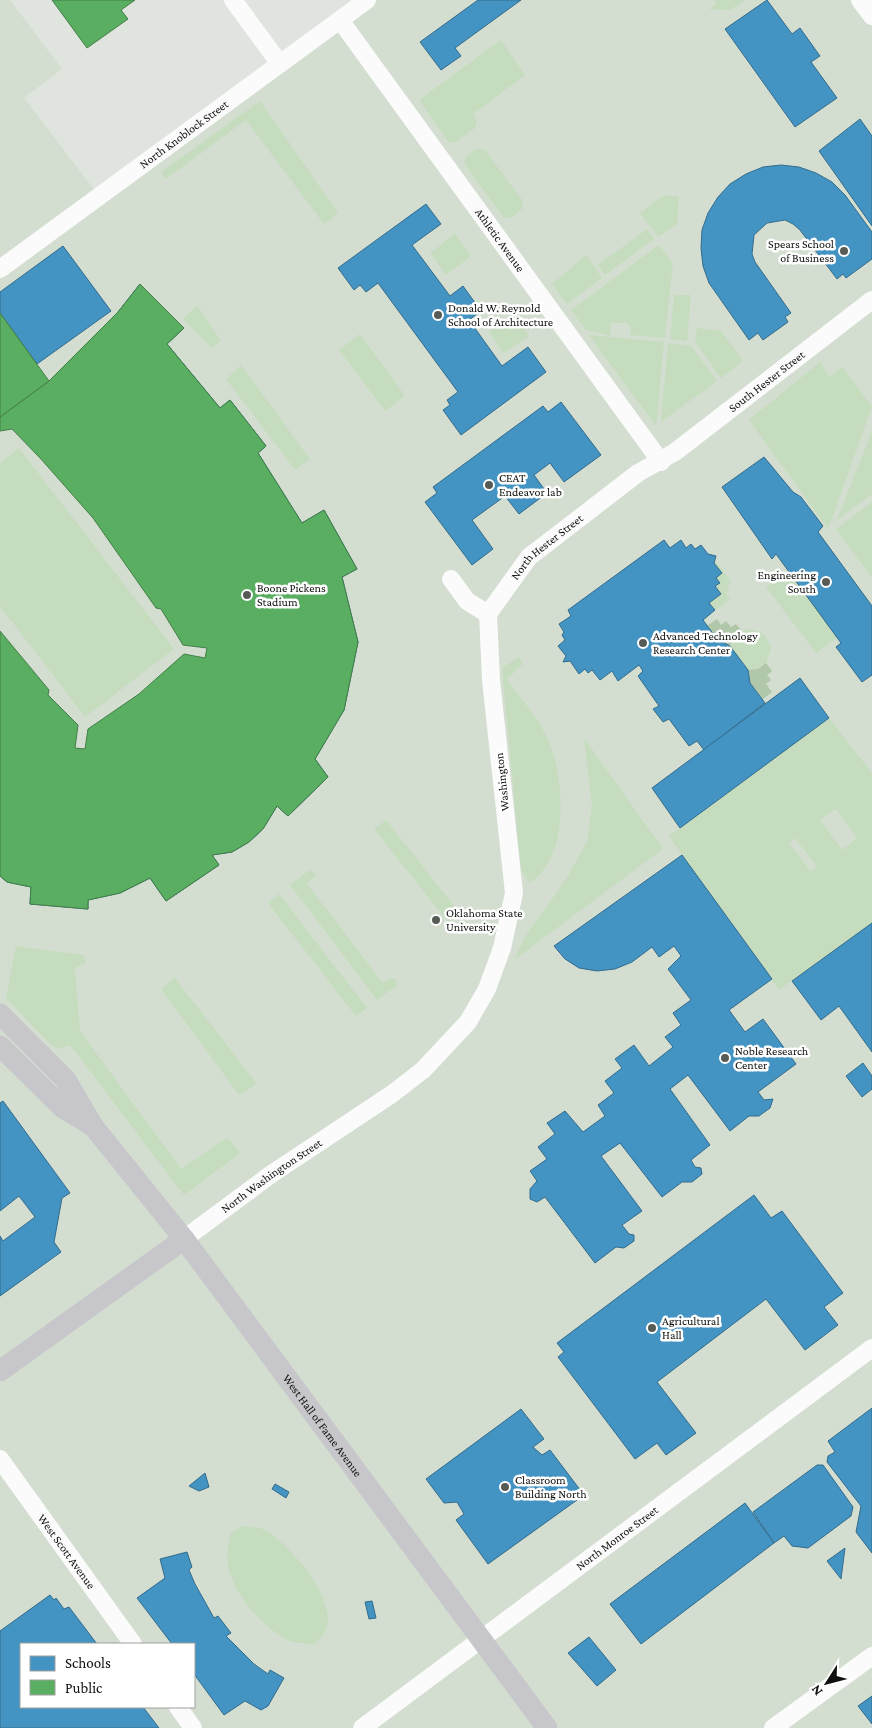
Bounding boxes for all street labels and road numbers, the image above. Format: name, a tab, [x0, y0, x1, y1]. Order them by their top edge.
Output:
street label: North Knoblock Street	[137, 97, 232, 171]
street label: Athletic Avenue	[472, 205, 528, 275]
street label: South Hester Street	[726, 347, 808, 415]
street label: North Hester Street	[508, 510, 586, 582]
street label: Washington	[492, 751, 512, 812]
street label: North Washington Street	[218, 1135, 325, 1216]
street label: West Hall of Fame Avenue	[280, 1371, 365, 1480]
street label: North Monroe Street	[573, 1502, 662, 1573]
street label: West Scott Avenue	[35, 1511, 98, 1592]

